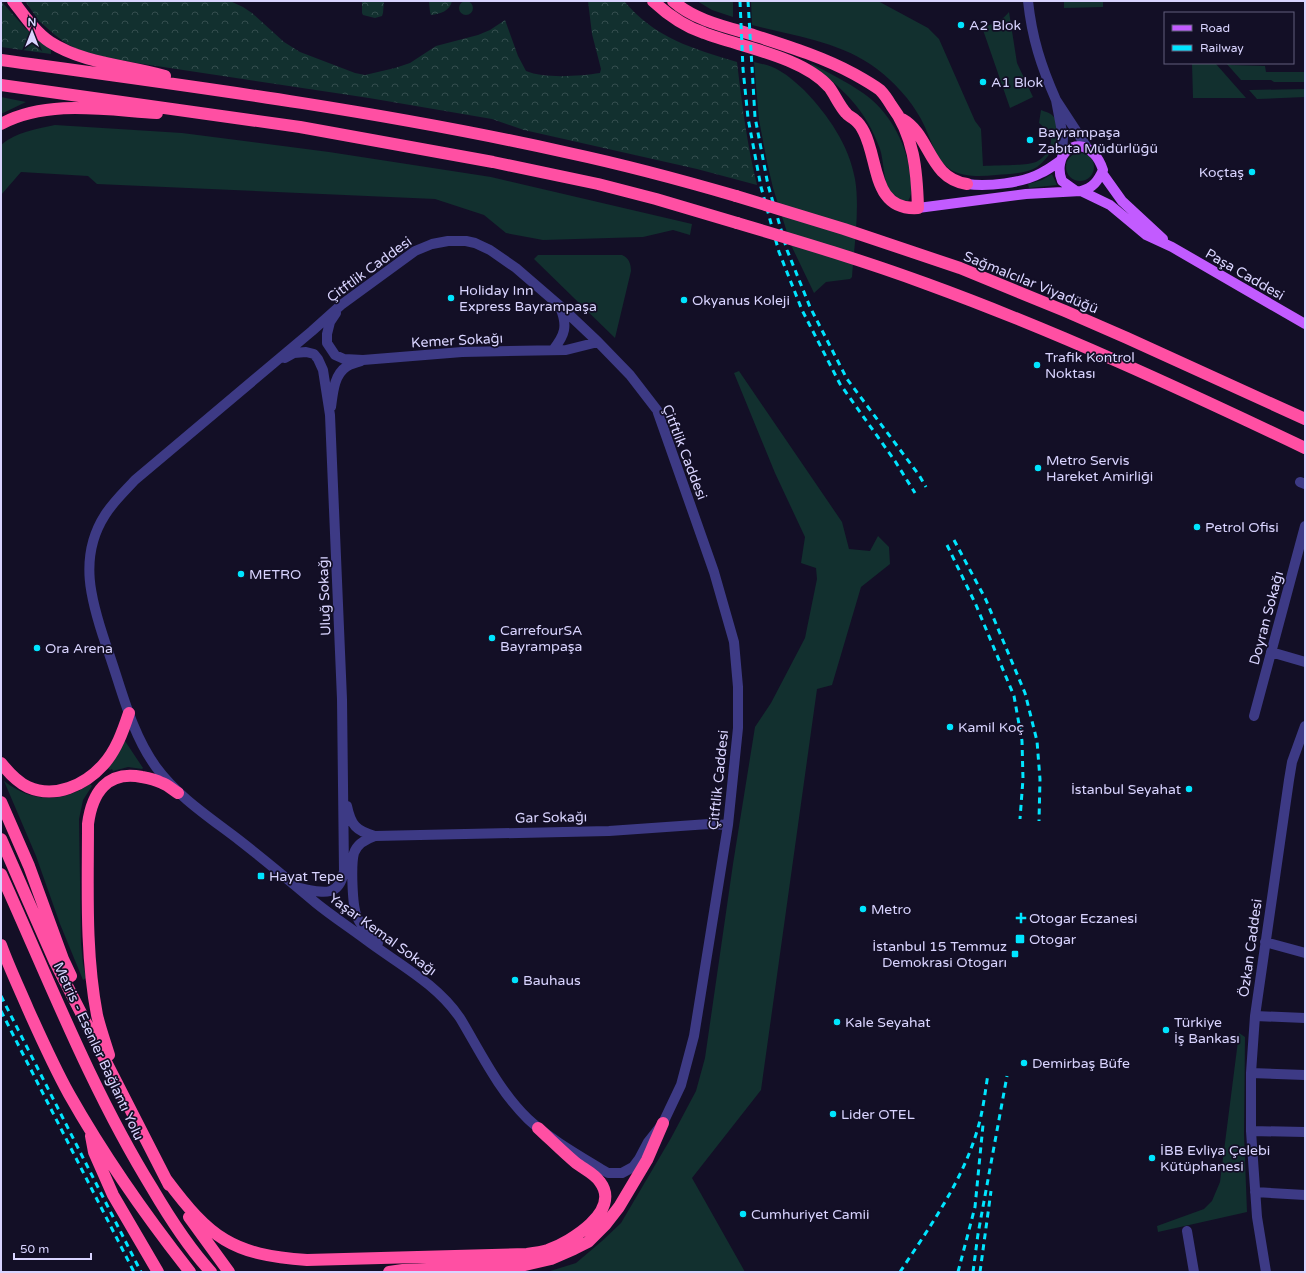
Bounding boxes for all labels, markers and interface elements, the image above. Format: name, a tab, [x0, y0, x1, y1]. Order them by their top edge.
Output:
north arrow	[12, 12, 52, 52]
legend	[1164, 12, 1294, 64]
text: N	[28, 16, 36, 29]
place label: A2 Blok	[969, 17, 1021, 34]
marker: A2 Blok	[956, 20, 966, 30]
text: Road	[1200, 21, 1230, 35]
text: Railway	[1200, 41, 1244, 55]
place label: A1 Blok	[991, 74, 1043, 91]
marker: A1 Blok	[978, 77, 988, 87]
place label: Bayrampaşa Zabıta Müdürlüğü	[1038, 124, 1158, 157]
marker: Bayrampaşa Zabıta Müdürlüğü	[1025, 135, 1035, 145]
place label: Koçtaş	[1199, 164, 1244, 181]
marker: Koçtaş	[1247, 167, 1257, 177]
street label: Çitftlik Caddesi	[324, 233, 415, 306]
street label: Paşa Caddesi	[1202, 245, 1287, 304]
street label: Sağmalcılar Viyadüğü	[961, 248, 1101, 317]
place label: Holiday Inn Express Bayrampaşa	[459, 282, 597, 315]
place label: Okyanus Koleji	[692, 292, 790, 309]
marker: Holiday Inn Express Bayrampaşa	[446, 293, 456, 303]
marker: Okyanus Koleji	[679, 295, 689, 305]
street label: Kemer Sokağı	[411, 330, 503, 351]
place label: Trafik Kontrol Noktası	[1045, 349, 1135, 382]
marker: Trafik Kontrol Noktası	[1032, 360, 1042, 370]
street label: Çitftlik Caddesi	[659, 402, 711, 502]
place label: Metro Servis Hareket Amirliği	[1046, 452, 1153, 485]
marker: Metro Servis Hareket Amirliği	[1033, 463, 1043, 473]
place label: Petrol Ofisi	[1205, 519, 1279, 536]
marker: Petrol Ofisi	[1192, 522, 1202, 532]
street label: Uluğ Sokağı	[315, 556, 334, 636]
place label: METRO	[249, 566, 301, 583]
marker: METRO	[236, 569, 246, 579]
street label: Doyran Sokağı	[1246, 569, 1287, 667]
place label: CarrefourSA Bayrampaşa	[500, 622, 582, 655]
marker: CarrefourSA Bayrampaşa	[487, 633, 497, 643]
place label: Ora Arena	[45, 640, 113, 657]
marker: Ora Arena	[32, 643, 42, 653]
place label: Kamil Koç	[958, 719, 1024, 736]
marker: Kamil Koç	[945, 722, 955, 732]
street label: Çitftlik Caddesi	[705, 729, 732, 831]
place label: İstanbul Seyahat	[1071, 781, 1182, 798]
marker: İstanbul Seyahat	[1184, 784, 1194, 794]
street label: Gar Sokağı	[515, 808, 587, 827]
place label: Hayat Tepe	[269, 868, 344, 885]
marker: Hayat Tepe	[256, 871, 266, 881]
street label: Yaşar Kemal Sokağı	[325, 890, 440, 979]
street label: Özkan Caddesi	[1235, 898, 1266, 998]
place label: Metro	[871, 901, 911, 918]
marker: Metro	[858, 904, 868, 914]
place label: Otogar Eczanesi	[1029, 910, 1138, 927]
marker: Otogar Eczanesi	[1016, 913, 1026, 923]
place label: Otogar	[1029, 931, 1077, 948]
marker: Otogar	[1014, 933, 1026, 945]
place label: İstanbul 15 Temmuz Demokrasi Otogarı	[872, 938, 1007, 971]
marker: İstanbul 15 Temmuz Demokrasi Otogarı	[1010, 949, 1020, 959]
street label: Metris - Esenler Bağlantı Yolu	[50, 959, 147, 1143]
place label: Bauhaus	[523, 972, 581, 989]
marker: Bauhaus	[510, 975, 520, 985]
place label: Kale Seyahat	[845, 1014, 931, 1031]
place label: Türkiye İş Bankası	[1174, 1014, 1240, 1047]
marker: Kale Seyahat	[832, 1017, 842, 1027]
marker: Türkiye İş Bankası	[1161, 1025, 1171, 1035]
place label: Demirbaş Büfe	[1032, 1055, 1130, 1072]
marker: Demirbaş Büfe	[1019, 1058, 1029, 1068]
place label: Lider OTEL	[841, 1106, 915, 1123]
marker: Lider OTEL	[828, 1109, 838, 1119]
place label: İBB Evliya Çelebi Kütüphanesi	[1160, 1142, 1270, 1175]
marker: İBB Evliya Çelebi Kütüphanesi	[1147, 1153, 1157, 1163]
place label: Cumhuriyet Camii	[751, 1206, 870, 1223]
marker: Cumhuriyet Camii	[738, 1209, 748, 1219]
scale bar	[14, 1235, 91, 1261]
text: 50 m	[20, 1242, 49, 1256]

